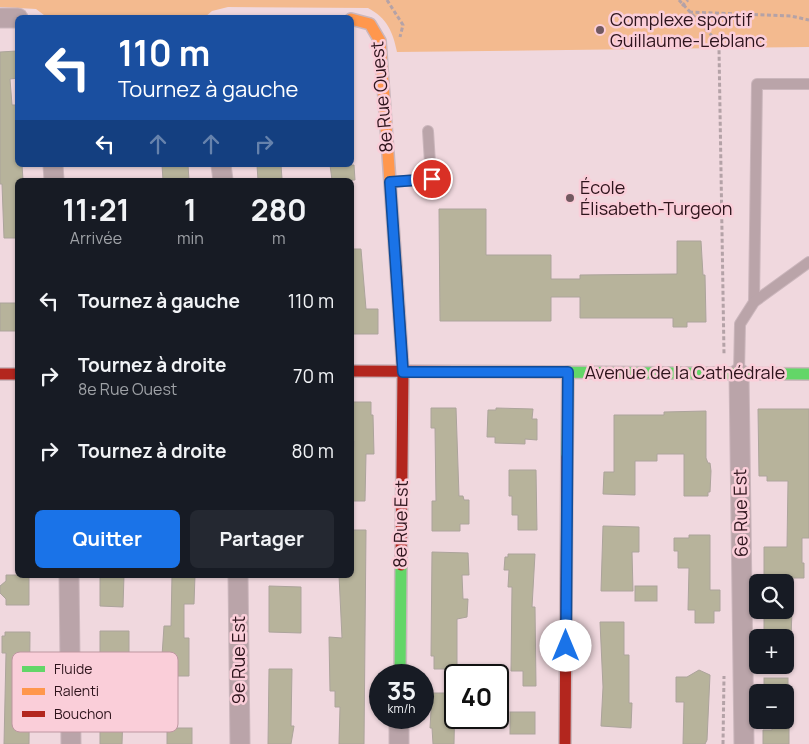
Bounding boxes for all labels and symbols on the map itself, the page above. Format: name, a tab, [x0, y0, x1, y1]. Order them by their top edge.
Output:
place label: Complexe sportif Guillaume-Leblanc	[610, 7, 765, 52]
marker: Complexe sportif Guillaume-Leblanc	[594, 24, 606, 36]
street label: 8e Rue Ouest	[364, 40, 398, 154]
pin	[411, 158, 453, 200]
place label: École Élisabeth-Turgeon	[580, 175, 733, 220]
marker: École Élisabeth-Turgeon	[564, 192, 576, 204]
street label: Avenue de la Cathédrale	[585, 360, 785, 384]
street label: 6e Rue Est	[727, 469, 753, 557]
street label: 8e Rue Est	[387, 480, 413, 568]
street label: 9e Rue Est	[226, 616, 250, 704]
position arrow	[539, 619, 591, 671]
legend	[12, 652, 178, 732]
text: Fluide	[54, 659, 92, 678]
speed limit sign: 40	[444, 664, 509, 729]
text: Ralenti	[54, 681, 99, 700]
text: Bouchon	[54, 704, 112, 723]

